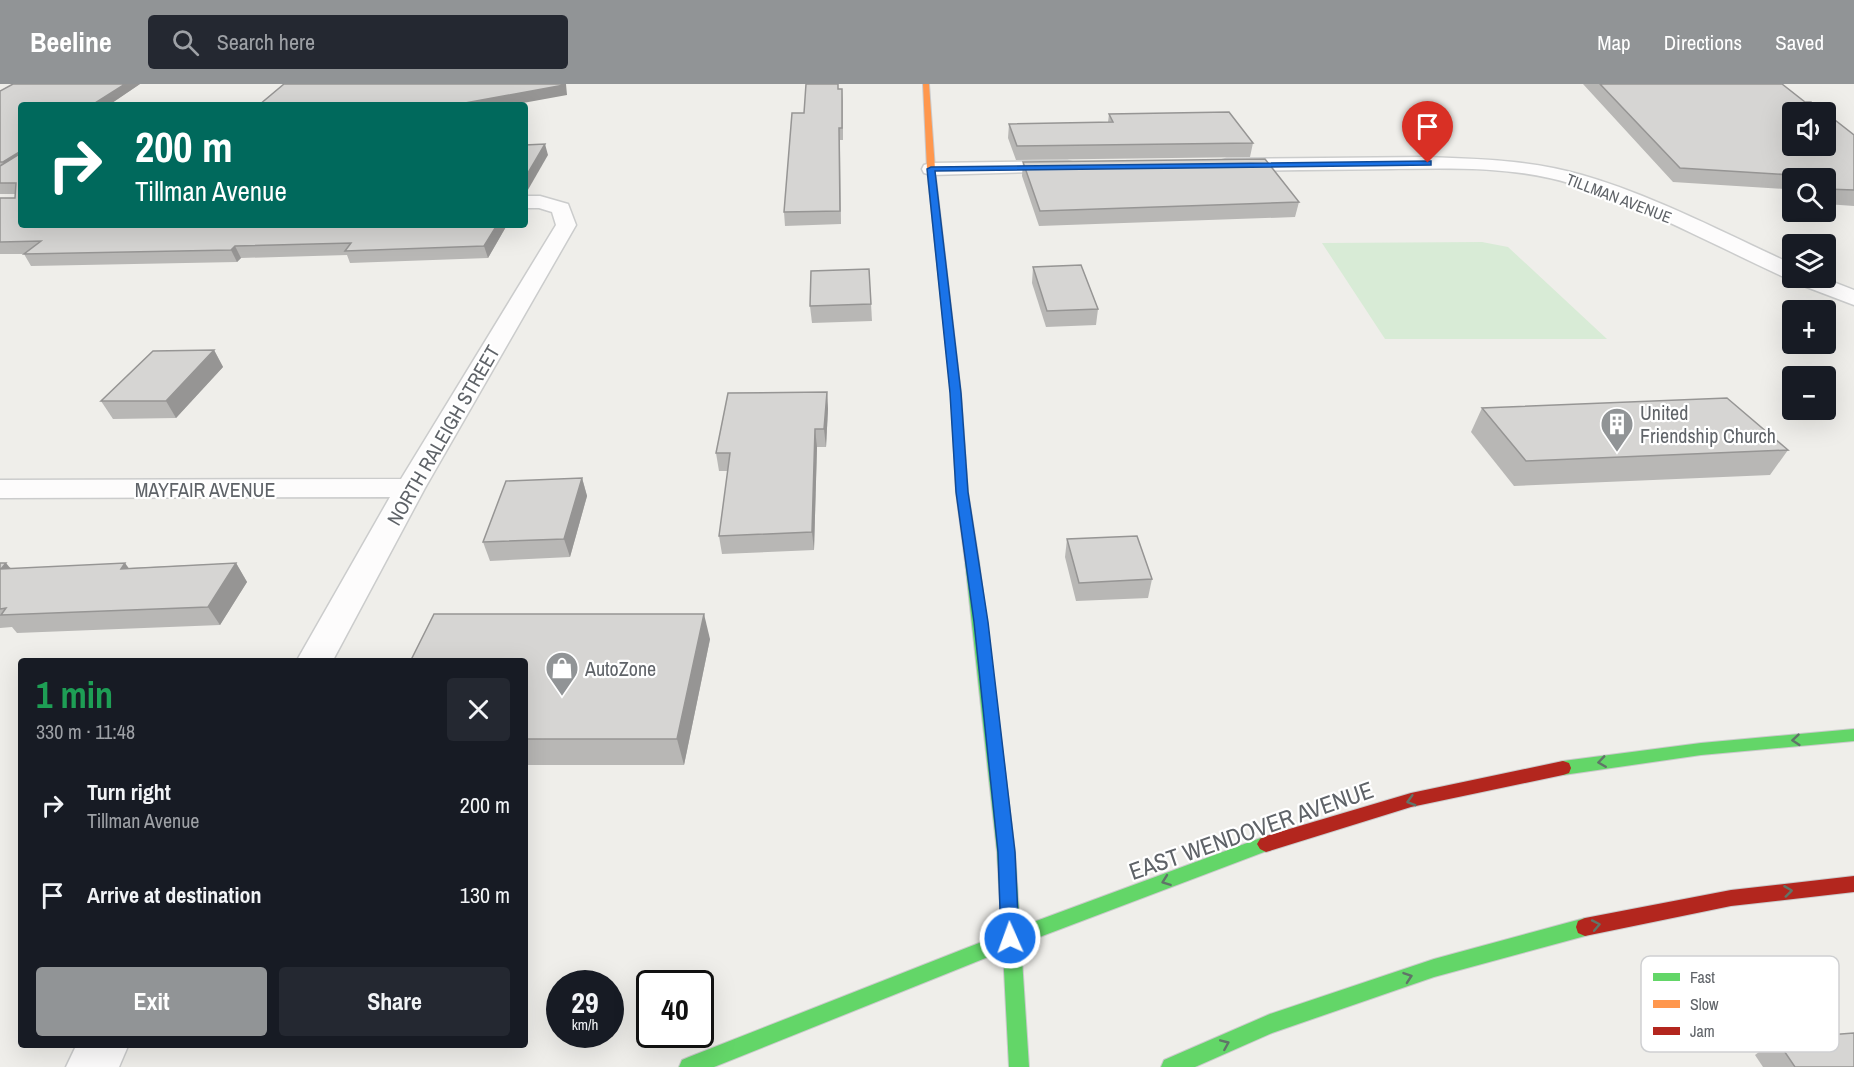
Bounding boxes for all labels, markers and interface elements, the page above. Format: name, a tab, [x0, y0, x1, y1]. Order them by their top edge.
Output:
search box	[148, 15, 568, 69]
text: Beeline	[30, 23, 112, 61]
icon: search	[169, 26, 202, 59]
text: Search here	[217, 27, 315, 57]
text: Map	[1597, 28, 1631, 57]
text: Directions	[1664, 28, 1742, 57]
text: Saved	[1775, 28, 1824, 57]
pin	[1402, 101, 1453, 163]
map controls	[1782, 102, 1836, 420]
button: sound	[1782, 102, 1836, 156]
icon: arrive	[1411, 110, 1444, 143]
text: 200 m	[135, 119, 233, 175]
icon: right	[36, 126, 114, 204]
street label: TILLMAN AVENUE	[1563, 168, 1675, 228]
button: search	[1782, 168, 1836, 222]
text: Tillman Avenue	[135, 173, 287, 209]
button: layers	[1782, 234, 1836, 288]
button: +	[1782, 300, 1836, 354]
street label: NORTH RALEIGH STREET	[380, 340, 506, 530]
button: −	[1782, 366, 1836, 420]
place label: United Friendship Church	[1640, 399, 1776, 449]
building icon: United Friendship Church	[1599, 406, 1635, 453]
street label: MAYFAIR AVENUE	[135, 476, 275, 503]
shop icon: AutoZone	[544, 650, 580, 697]
place label: AutoZone	[584, 655, 656, 682]
text: 1 min	[36, 671, 113, 719]
button: close	[447, 678, 510, 741]
text: 330 m · 11:48	[36, 718, 135, 745]
one-way arrow	[1791, 733, 1800, 746]
one-way arrow	[1597, 756, 1607, 768]
street label: EAST WENDOVER AVENUE	[1125, 773, 1377, 887]
text: Turn right	[87, 777, 171, 807]
icon: right	[36, 789, 69, 822]
text: 200 m	[460, 790, 510, 820]
one-way arrow	[1406, 794, 1417, 806]
text: Tillman Avenue	[87, 807, 199, 834]
one-way arrow	[1161, 873, 1172, 886]
icon: arrive	[36, 879, 69, 912]
text: Arrive at destination	[87, 880, 261, 910]
text: 130 m	[460, 880, 510, 910]
one-way arrow	[1783, 886, 1792, 898]
position arrow	[978, 906, 1042, 970]
one-way arrow	[1590, 919, 1600, 932]
legend	[1641, 956, 1839, 1052]
text: Fast	[1690, 966, 1715, 988]
button: Exit	[36, 967, 267, 1036]
button: Share	[279, 967, 510, 1036]
speed limit sign: 40	[636, 970, 714, 1048]
one-way arrow	[1402, 972, 1413, 985]
text: 29	[571, 982, 599, 1022]
text: Slow	[1690, 993, 1719, 1015]
text: km/h	[572, 1014, 598, 1035]
text: Jam	[1690, 1020, 1715, 1042]
one-way arrow	[1218, 1039, 1229, 1051]

